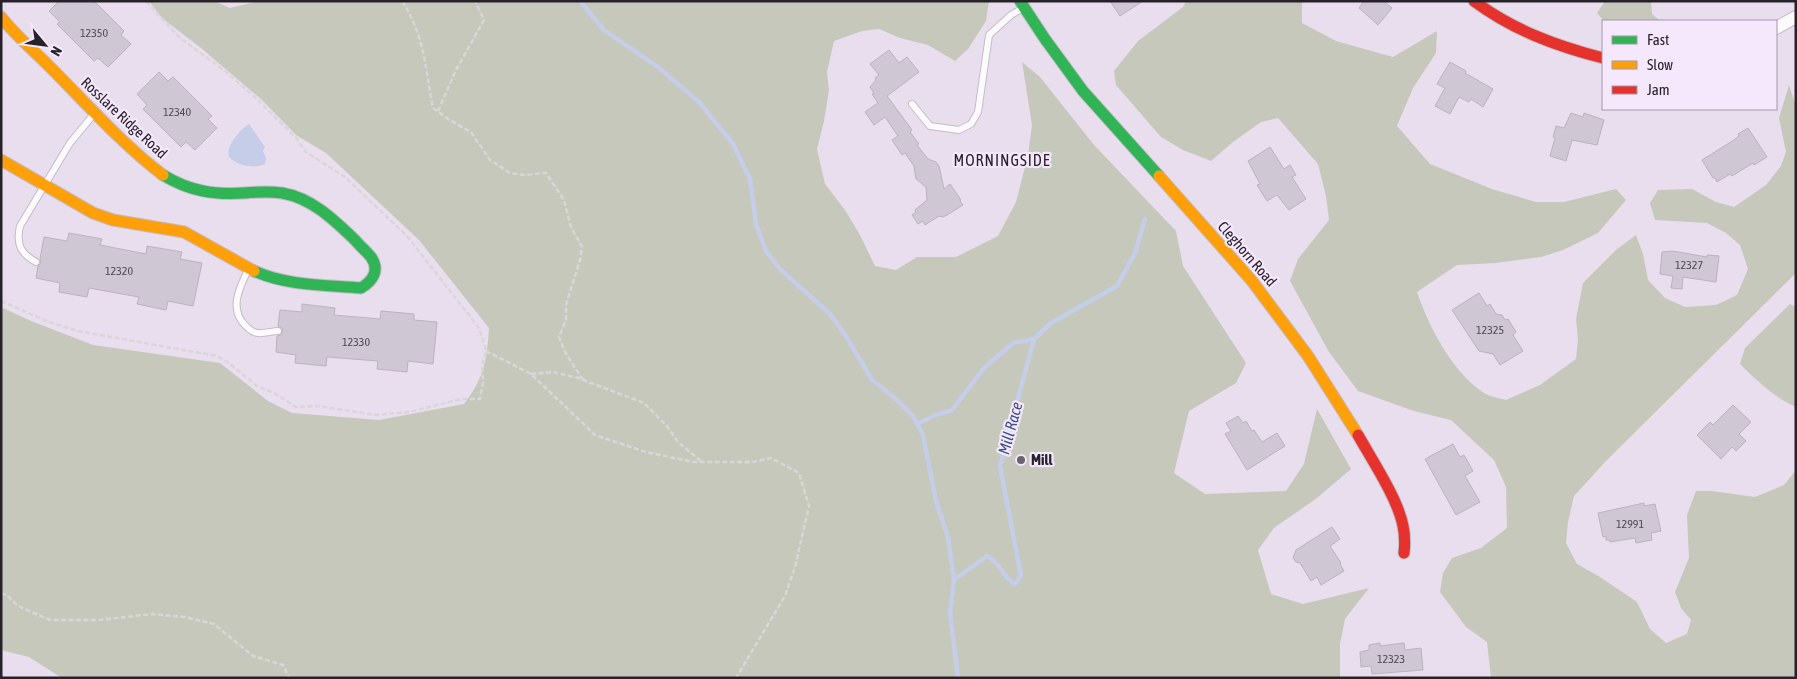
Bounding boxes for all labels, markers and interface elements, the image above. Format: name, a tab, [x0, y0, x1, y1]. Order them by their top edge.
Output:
north arrow	[20, 20, 70, 70]
legend	[1602, 20, 1777, 110]
house number: 12350	[80, 26, 108, 40]
text: Fast	[1647, 31, 1669, 48]
text: N	[47, 44, 65, 59]
text: Slow	[1647, 56, 1673, 73]
street label: Rosslare Ridge Road	[78, 74, 171, 162]
text: Jam	[1647, 81, 1670, 98]
house number: 12340	[163, 105, 191, 119]
district label: MORNINGSIDE	[953, 151, 1051, 169]
street label: Cleghorn Road	[1215, 218, 1280, 290]
house number: 12327	[1675, 258, 1703, 272]
house number: 12320	[105, 264, 133, 278]
house number: 12325	[1476, 323, 1504, 337]
house number: 12330	[342, 335, 370, 349]
water label: Mill Race	[994, 400, 1026, 456]
place label: Mill	[1031, 451, 1053, 468]
marker: Mill	[1015, 454, 1027, 466]
house number: 12991	[1616, 517, 1644, 531]
house number: 12323	[1377, 652, 1405, 666]

